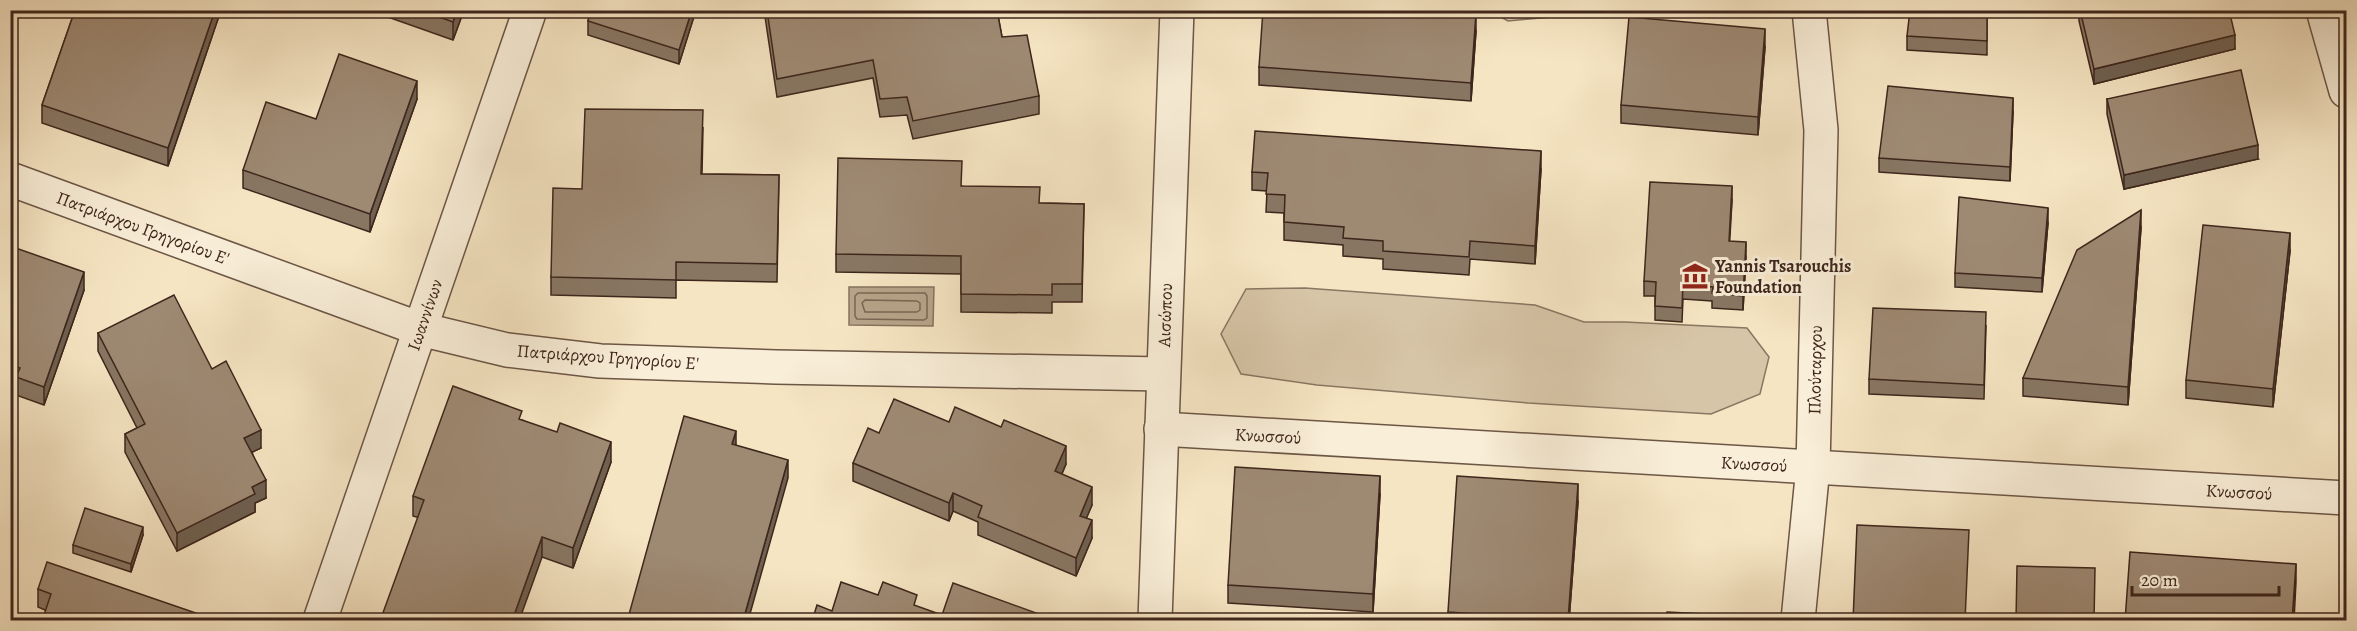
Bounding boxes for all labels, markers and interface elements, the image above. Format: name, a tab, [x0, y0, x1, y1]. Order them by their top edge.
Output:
street label: Πατριάρχου Γρηγορίου Ε'	[53, 186, 233, 270]
place label: Yannis Tsarouchis Foundation	[1714, 254, 1851, 299]
museum icon: Yannis Tsarouchis Foundation	[1680, 261, 1710, 291]
street label: Ιωαννίνων	[402, 276, 448, 354]
street label: Αισώπου	[1152, 283, 1178, 348]
street label: Πλούταρχου	[1802, 325, 1828, 415]
street label: Πατριάρχου Γρηγορίου Ε'	[516, 339, 700, 375]
street label: Κνωσσού	[1234, 422, 1302, 450]
street label: Κνωσσού	[1720, 450, 1788, 478]
street label: Κνωσσού	[2205, 478, 2273, 506]
scale bar	[2132, 559, 2279, 597]
text: 20 m	[2141, 568, 2178, 592]

